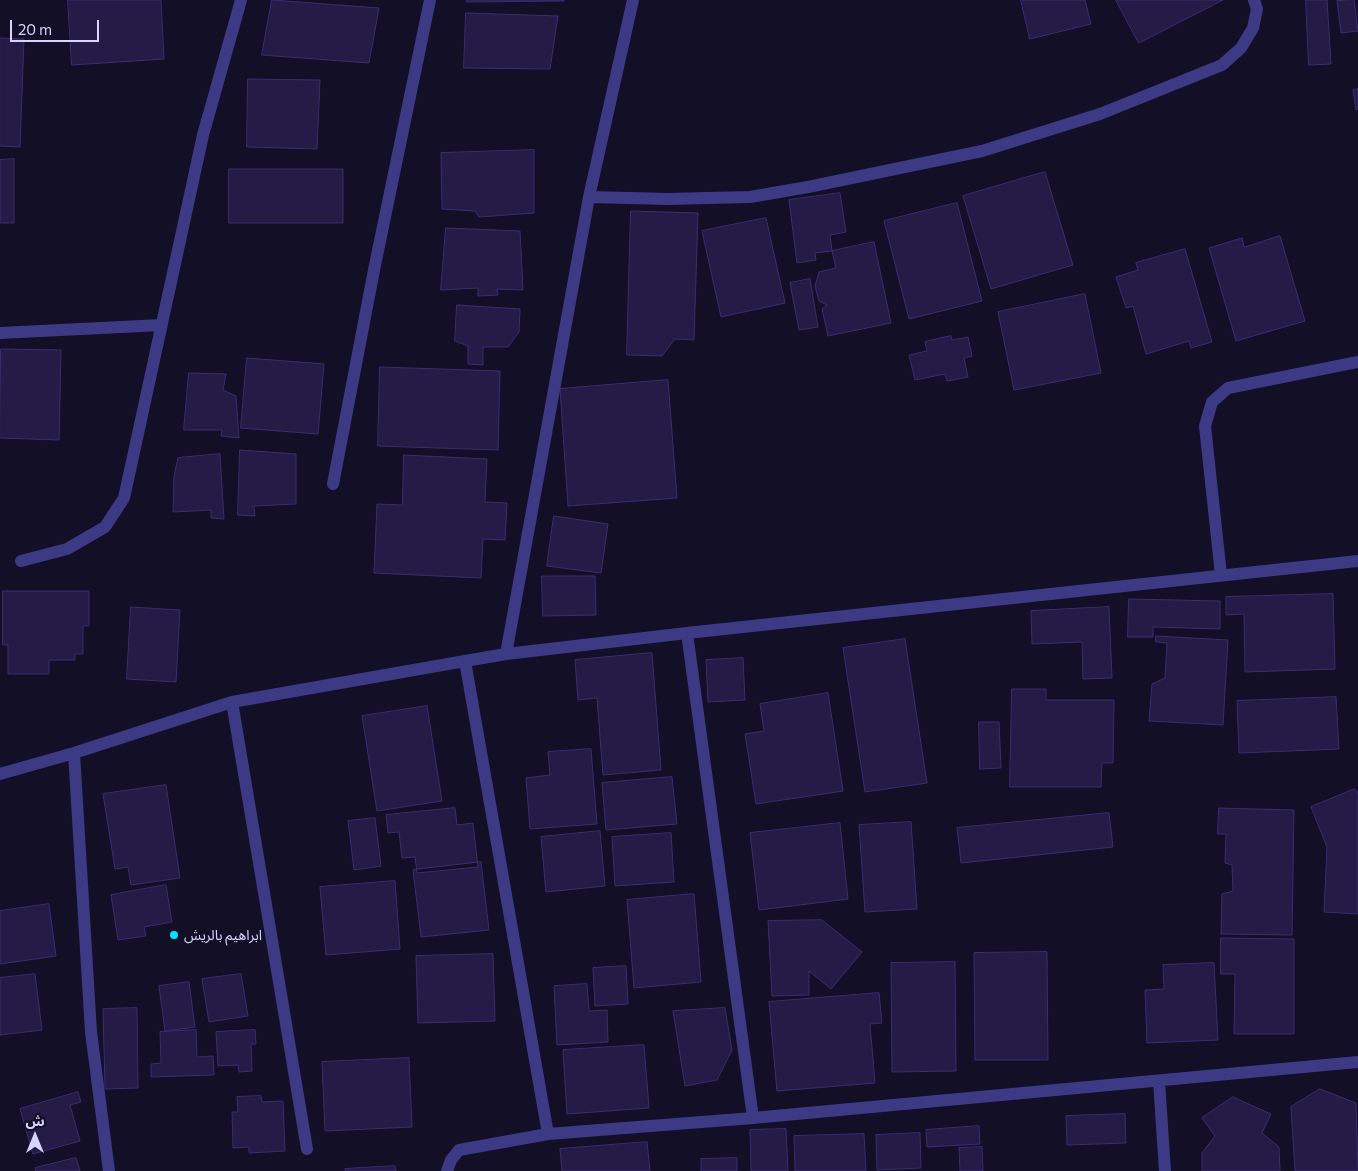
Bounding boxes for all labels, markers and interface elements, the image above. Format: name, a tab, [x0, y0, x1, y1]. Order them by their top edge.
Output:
scale bar	[12, 10, 101, 42]
text: 20 m	[18, 20, 52, 38]
place label: ابراهيم بالريش	[184, 927, 262, 943]
marker: ابراهيم بالريش	[168, 929, 180, 941]
north arrow	[10, 1111, 60, 1161]
text: ش	[25, 1112, 45, 1129]

